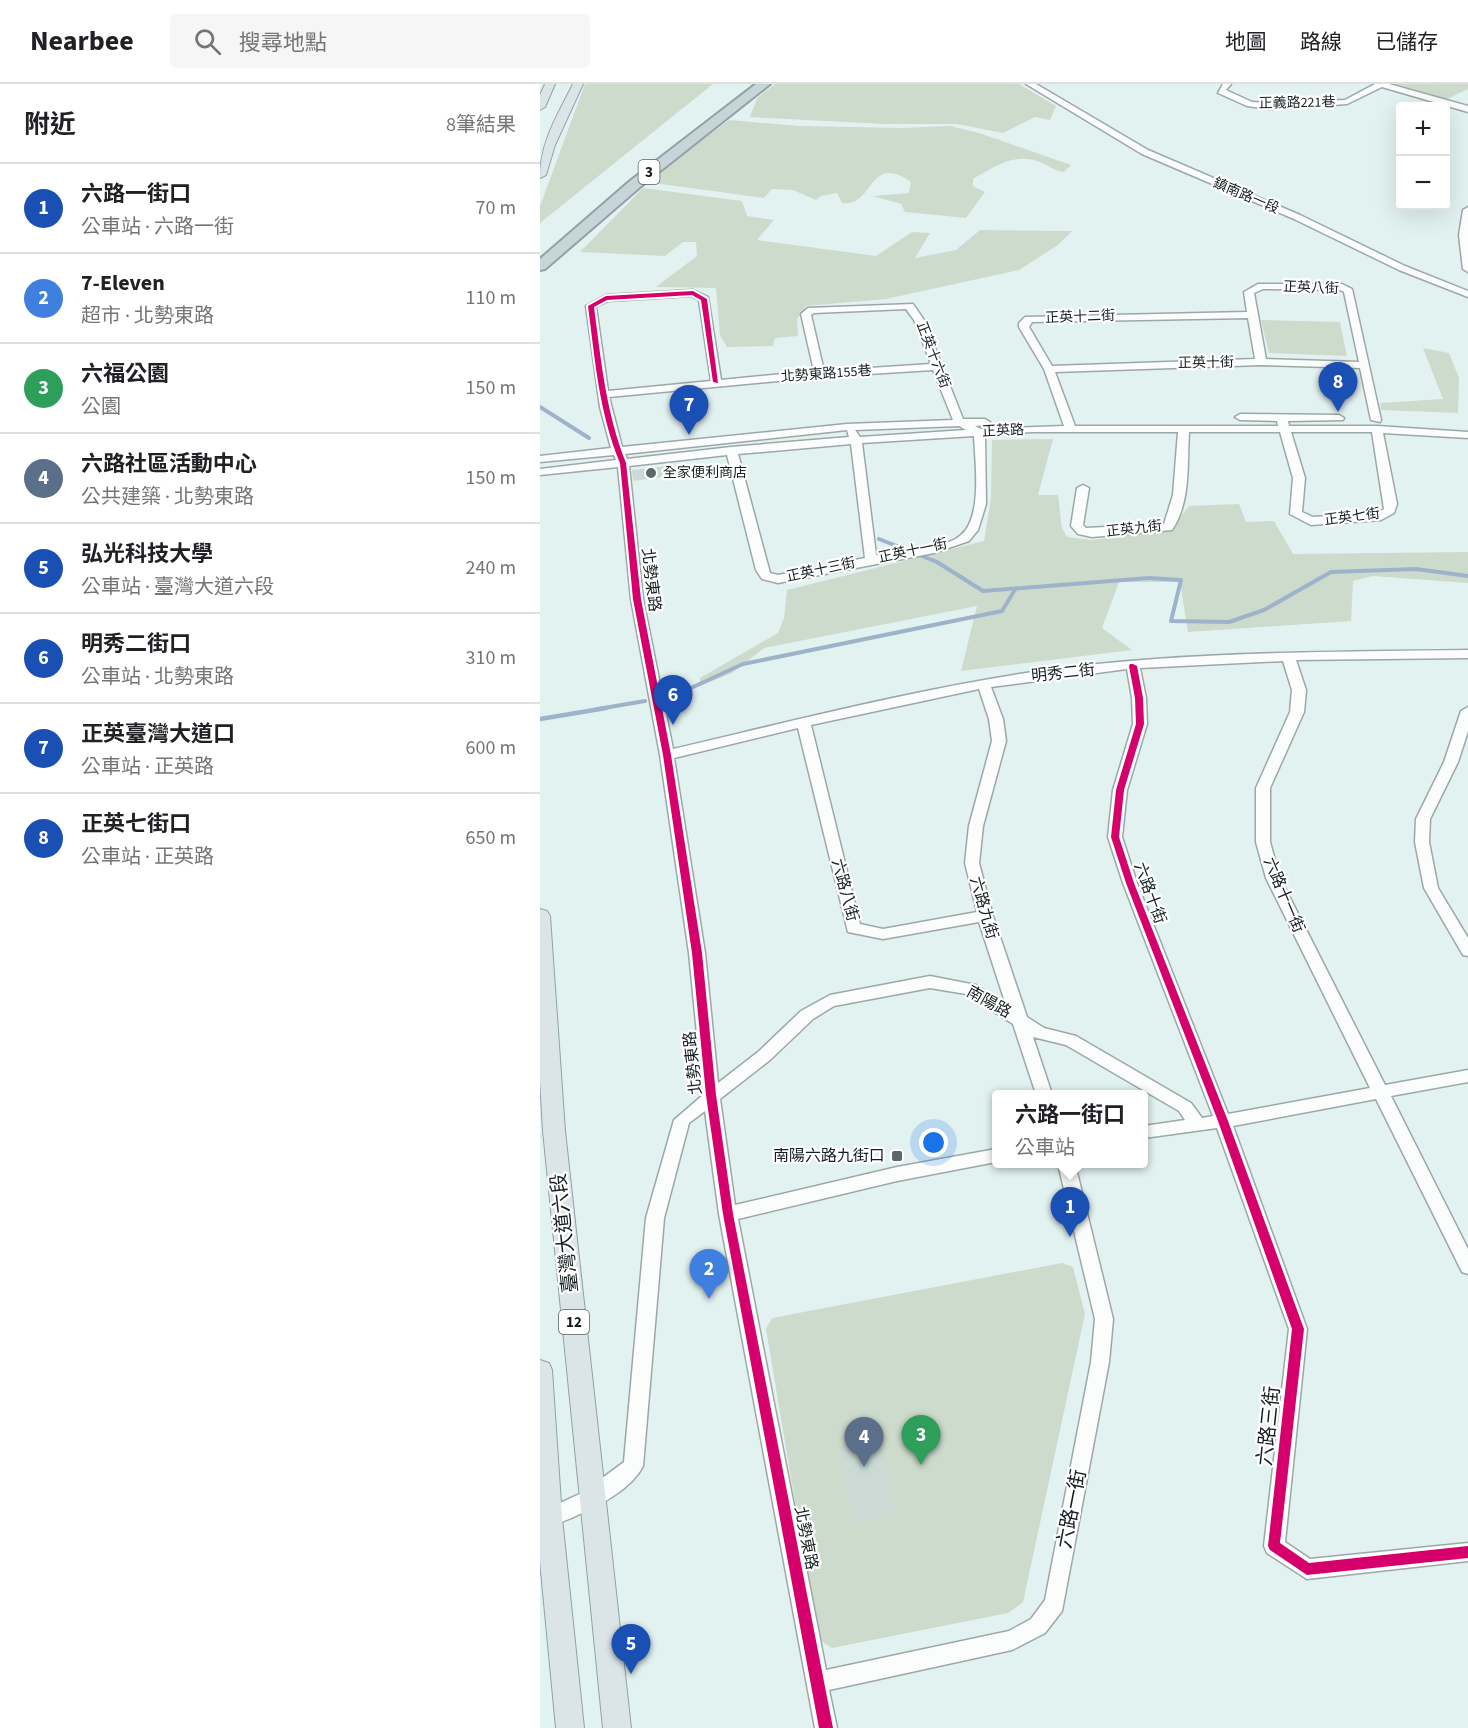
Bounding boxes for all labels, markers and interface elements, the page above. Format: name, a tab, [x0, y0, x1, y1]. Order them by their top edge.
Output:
search box	[170, 14, 590, 68]
text: Nearbee	[30, 21, 134, 61]
icon: search	[191, 25, 224, 58]
text: 搜尋地點	[239, 27, 327, 59]
text: 地圖	[1225, 27, 1267, 57]
text: 路線	[1300, 27, 1342, 57]
text: 已儲存	[1375, 27, 1438, 57]
street label: 正義路221巷	[1258, 92, 1336, 114]
map controls	[1396, 102, 1450, 210]
button: +	[1396, 102, 1450, 156]
text: 附近	[24, 106, 76, 143]
text: 8筆結果	[446, 111, 516, 139]
button: −	[1396, 156, 1450, 210]
road number: 3	[638, 160, 660, 184]
street label: 鎮南路一段	[1210, 173, 1282, 219]
text: 六路一街口	[81, 178, 191, 210]
text: 1	[38, 194, 49, 222]
text: 70 m	[476, 194, 516, 222]
text: 公車站 · 六路一街	[81, 213, 234, 241]
text: 7-Eleven	[81, 267, 165, 299]
street label: 正英八街	[1283, 277, 1339, 299]
text: 2	[38, 284, 49, 312]
text: 110 m	[466, 284, 516, 312]
text: 超市 · 北勢東路	[81, 302, 214, 330]
street label: 正英十二街	[1045, 306, 1115, 328]
street label: 正英十六街	[911, 319, 955, 391]
street label: 正英十街	[1178, 353, 1234, 373]
text: 六福公園	[81, 358, 169, 390]
street label: 北勢東路155巷	[780, 361, 872, 387]
pin: 8	[1318, 362, 1358, 412]
text: 3	[38, 374, 49, 402]
text: 150 m	[466, 374, 516, 402]
pin: 7	[670, 386, 708, 435]
text: 公園	[81, 393, 121, 421]
street label: 正英路	[982, 420, 1024, 442]
text: 六路社區活動中心	[81, 448, 257, 480]
place label: 全家便利商店	[663, 463, 747, 483]
text: 4	[38, 464, 49, 492]
text: 150 m	[466, 464, 516, 492]
marker: 全家便利商店	[644, 466, 658, 480]
text: 公共建築 · 北勢東路	[81, 483, 254, 511]
street label: 正英七街	[1323, 504, 1381, 530]
street label: 正英九街	[1105, 516, 1163, 542]
street label: 正英十一街	[877, 534, 949, 568]
text: 弘光科技大學	[81, 538, 213, 570]
street label: 北勢東路	[636, 547, 666, 613]
street label: 正英十三街	[785, 553, 857, 587]
text: 5	[38, 554, 49, 582]
text: 240 m	[466, 554, 516, 582]
text: 公車站 · 臺灣大道六段	[81, 573, 274, 601]
text: 明秀二街口	[81, 628, 191, 660]
text: 6	[38, 644, 49, 672]
text: 310 m	[466, 644, 516, 672]
street label: 明秀二街	[1030, 659, 1096, 687]
text: 公車站 · 北勢東路	[81, 663, 234, 691]
pin: 6	[654, 676, 692, 725]
text: 正英臺灣大道口	[81, 718, 235, 750]
text: 7	[38, 734, 49, 762]
text: 600 m	[466, 734, 516, 762]
text: 公車站 · 正英路	[81, 753, 214, 781]
text: 正英七街口	[81, 808, 191, 840]
text: 8	[38, 824, 49, 852]
text: 650 m	[466, 824, 516, 852]
text: 公車站 · 正英路	[81, 843, 214, 871]
street label: 六路十一街	[1258, 854, 1310, 936]
street label: 六路八街	[826, 856, 864, 924]
street label: 六路十街	[1129, 859, 1171, 927]
street label: 六路九街	[965, 874, 1003, 942]
street label: 南陽路	[963, 981, 1015, 1023]
street label: 北勢東路	[679, 1030, 707, 1096]
popup	[992, 1090, 1148, 1168]
text: 六路一街口	[1015, 1099, 1125, 1131]
your location	[919, 1128, 948, 1157]
text: 公車站	[1015, 1134, 1075, 1162]
place label: 南陽六路九街口	[773, 1145, 885, 1167]
marker: 南陽六路九街口	[890, 1149, 904, 1163]
street label: 臺灣大道六段	[545, 1172, 585, 1294]
pin: 1	[1050, 1188, 1090, 1237]
pin: 2	[690, 1250, 728, 1299]
road number: 12	[559, 1310, 589, 1334]
street label: 六路三街	[1251, 1385, 1287, 1467]
pin: 3	[902, 1416, 940, 1465]
pin: 4	[844, 1418, 884, 1467]
street label: 六路一街	[1051, 1467, 1093, 1551]
street label: 北勢東路	[789, 1504, 823, 1572]
pin: 5	[612, 1624, 650, 1674]

